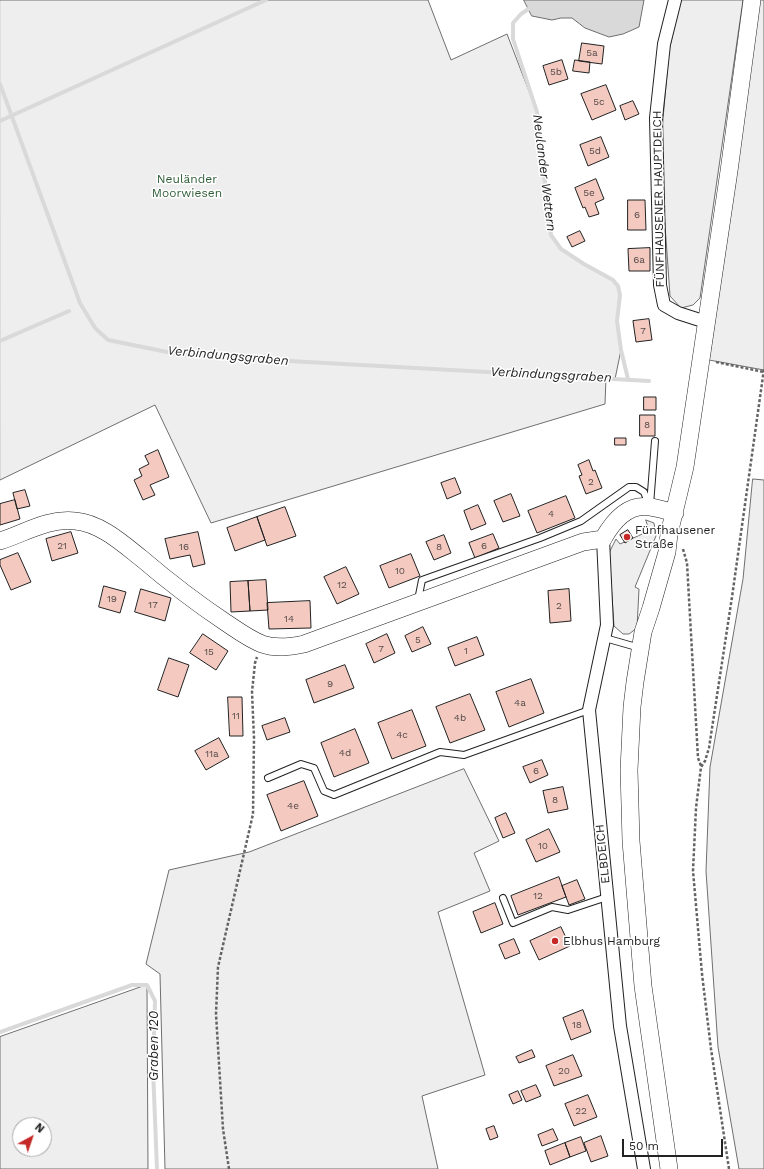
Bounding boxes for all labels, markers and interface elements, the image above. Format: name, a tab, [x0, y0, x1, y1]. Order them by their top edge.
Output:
house number: 5a	[586, 47, 598, 59]
house number: 5b	[550, 66, 562, 78]
house number: 5c	[593, 96, 605, 108]
street label: FÜNFHAUSENER HAUPTDEICH	[650, 110, 668, 288]
water label: Neulander Wettern	[529, 114, 559, 232]
house number: 5d	[589, 145, 601, 157]
park label: Neuländer Moorwiesen	[152, 172, 222, 200]
house number: 5e	[583, 187, 595, 199]
house number: 6	[634, 209, 640, 221]
house number: 6a	[633, 254, 645, 266]
house number: 7	[640, 325, 646, 337]
water label: Verbindungsgraben	[167, 343, 289, 369]
water label: Verbindungsgraben	[490, 364, 612, 386]
house number: 8	[644, 419, 650, 431]
house number: 2	[588, 476, 594, 488]
house number: 4	[548, 508, 554, 520]
place label: Fünfhausener Straße	[635, 523, 715, 551]
marker: Fünfhausener Straße	[622, 532, 632, 542]
house number: 21	[57, 540, 67, 552]
house number: 6	[481, 540, 487, 552]
house number: 16	[179, 541, 189, 553]
house number: 8	[436, 541, 442, 553]
house number: 10	[395, 565, 405, 577]
house number: 12	[337, 579, 347, 591]
house number: 19	[107, 593, 117, 605]
house number: 17	[148, 599, 158, 611]
house number: 2	[556, 600, 562, 612]
house number: 14	[284, 613, 294, 625]
house number: 5	[415, 634, 421, 646]
house number: 7	[378, 643, 384, 655]
house number: 1	[464, 645, 468, 657]
house number: 15	[204, 646, 214, 658]
house number: 9	[327, 678, 333, 690]
house number: 4a	[514, 697, 526, 709]
house number: 11	[232, 710, 240, 722]
house number: 4b	[454, 712, 466, 724]
house number: 4c	[396, 729, 408, 741]
house number: 4d	[339, 747, 351, 759]
house number: 11a	[205, 748, 219, 760]
house number: 6	[533, 765, 539, 777]
house number: 8	[552, 794, 558, 806]
house number: 4e	[287, 800, 299, 812]
street label: ELBDEICH	[593, 824, 613, 884]
house number: 10	[538, 840, 548, 852]
house number: 12	[533, 890, 543, 902]
place label: Elbhus Hamburg	[563, 934, 660, 948]
marker: Elbhus Hamburg	[550, 936, 560, 946]
water label: Graben 120	[146, 1011, 162, 1081]
house number: 18	[572, 1019, 582, 1031]
house number: 20	[558, 1065, 570, 1077]
house number: 22	[575, 1105, 587, 1117]
north arrow	[12, 1117, 52, 1157]
text: N	[32, 1121, 47, 1136]
scale bar	[624, 1131, 725, 1157]
text: 50 m	[629, 1139, 659, 1153]

